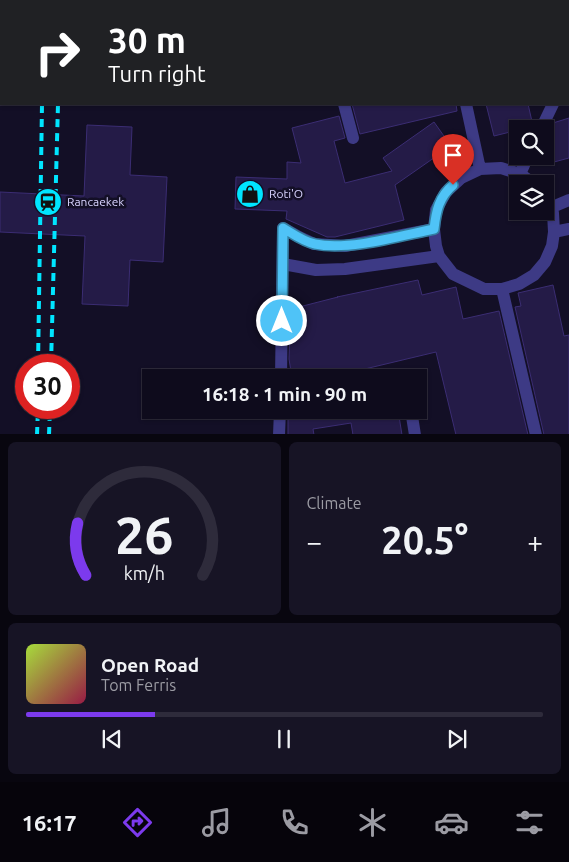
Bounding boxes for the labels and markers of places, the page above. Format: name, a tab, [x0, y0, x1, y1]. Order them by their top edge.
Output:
pin	[432, 134, 474, 185]
shop icon: Roti'O	[235, 179, 265, 209]
station icon: Rancaekek	[33, 187, 63, 217]
place label: Roti'O	[269, 187, 303, 200]
place label: Rancaekek	[67, 195, 124, 208]

